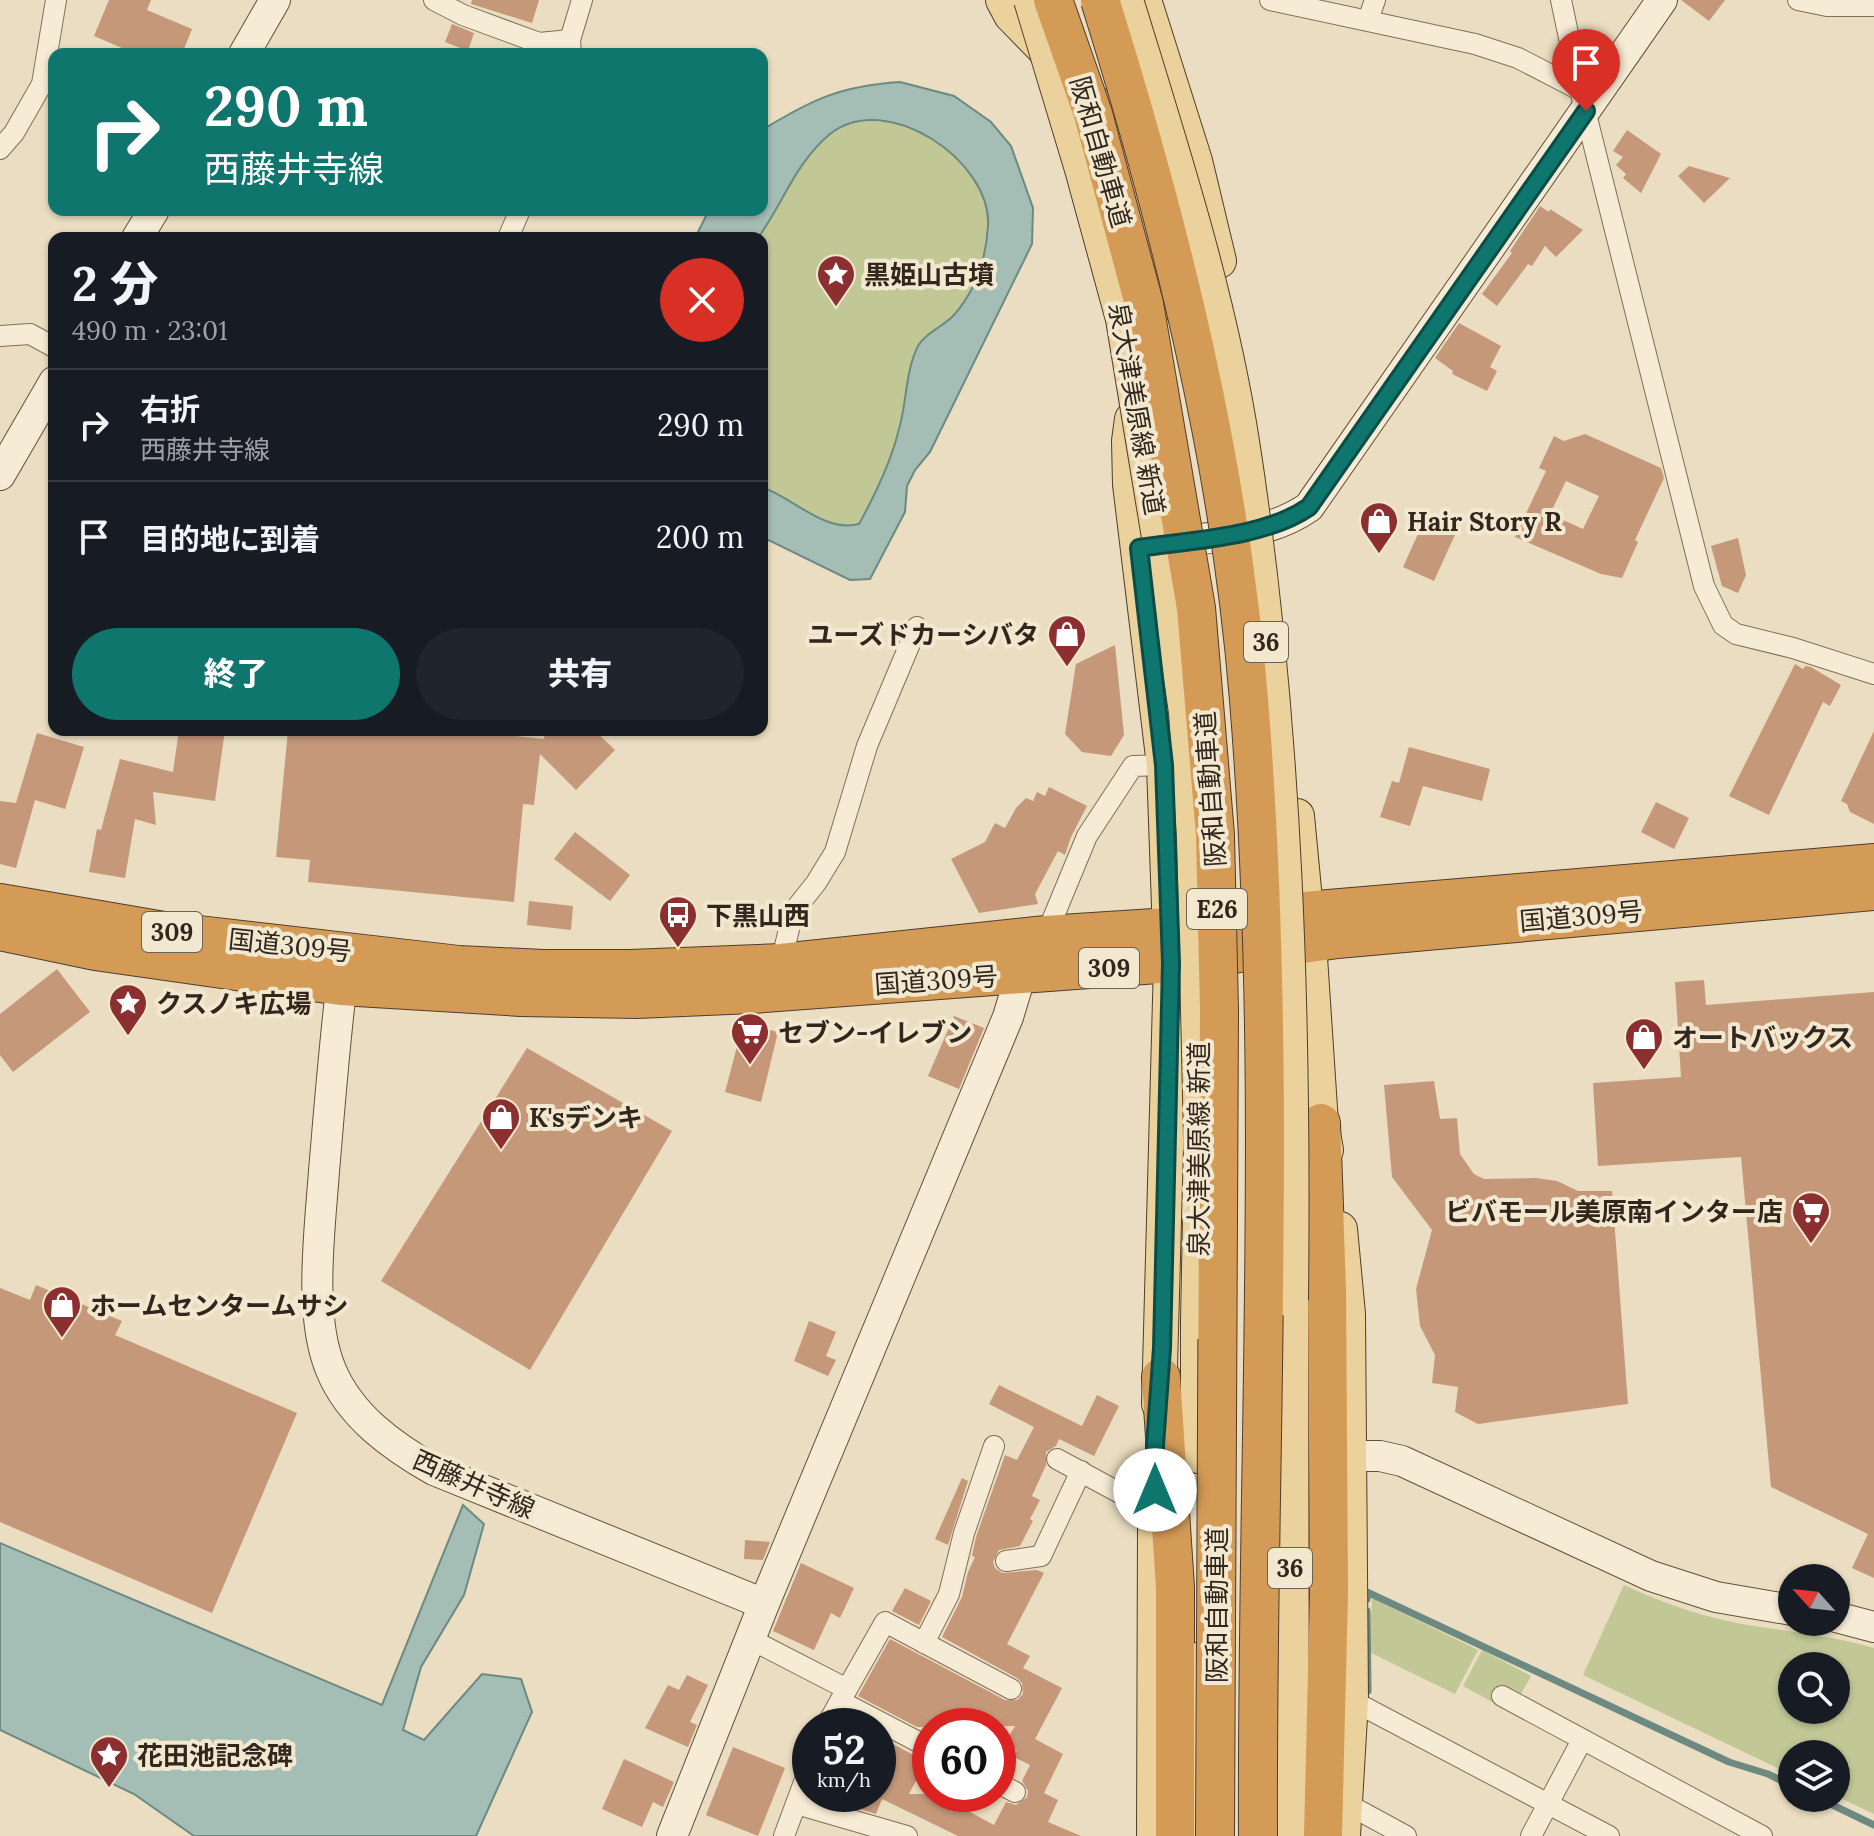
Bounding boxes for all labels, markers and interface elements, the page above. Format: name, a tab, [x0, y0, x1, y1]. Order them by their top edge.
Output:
pin	[1552, 29, 1620, 111]
icon: arrive	[1564, 41, 1608, 85]
text: 290 m	[204, 70, 368, 141]
street label: 阪和自動車道	[1064, 72, 1138, 232]
icon: right	[72, 80, 176, 184]
text: 西藤井寺線	[204, 146, 384, 192]
text: 2 分	[72, 253, 158, 314]
place icon: 黒姫山古墳	[815, 253, 857, 308]
button: close	[660, 258, 744, 342]
place label: 黒姫山古墳	[864, 258, 994, 291]
street label: 泉大津美原線 新道	[1102, 300, 1172, 518]
text: 490 m · 23:01	[72, 314, 228, 347]
text: 右折	[140, 390, 200, 428]
icon: right	[72, 403, 116, 447]
text: 290 m	[657, 406, 744, 444]
text: 西藤井寺線	[140, 433, 270, 466]
shop icon: Hair Story R	[1358, 500, 1400, 555]
place label: Hair Story R	[1407, 505, 1562, 538]
icon: arrive	[72, 515, 116, 559]
text: 200 m	[656, 518, 744, 556]
text: 目的地に到着	[140, 520, 320, 558]
shop icon: ユーズドカーシバタ	[1046, 613, 1088, 668]
place label: ユーズドカーシバタ	[808, 618, 1039, 651]
road number: 36	[1244, 622, 1288, 662]
button: 終了	[72, 628, 400, 720]
button: 共有	[416, 628, 744, 720]
street label: 阪和自動車道	[1188, 710, 1232, 868]
road number: E26	[1187, 889, 1247, 929]
bus stop icon: 下黒山西	[657, 894, 699, 949]
street label: 国道309号	[1518, 894, 1644, 938]
place label: 下黒山西	[706, 899, 810, 932]
road number: 309	[142, 912, 202, 952]
street label: 国道309号	[227, 922, 353, 968]
road number: 309	[1079, 948, 1139, 988]
street label: 国道309号	[873, 959, 999, 1001]
place icon: クスノキ広場	[107, 982, 149, 1037]
place label: クスノキ広場	[156, 987, 311, 1020]
supermarket icon: セブン-イレブン	[729, 1011, 771, 1066]
place label: セブン-イレブン	[778, 1016, 972, 1049]
shop icon: オートバックス	[1623, 1016, 1665, 1071]
place label: オートバックス	[1672, 1021, 1853, 1054]
street label: 泉大津美原線 新道	[1182, 1042, 1215, 1256]
shop icon: K'sデンキ	[480, 1096, 522, 1151]
place label: K'sデンキ	[529, 1101, 643, 1134]
supermarket icon: ビバモール美原南インター店	[1790, 1190, 1832, 1245]
place label: ビバモール美原南インター店	[1445, 1195, 1783, 1228]
shop icon: ホームセンタームサシ	[41, 1284, 83, 1339]
place label: ホームセンタームサシ	[90, 1289, 348, 1322]
street label: 西藤井寺線	[408, 1442, 540, 1526]
position arrow	[1113, 1448, 1197, 1532]
street label: 阪和自動車道	[1200, 1527, 1233, 1683]
road number: 36	[1268, 1548, 1312, 1588]
north arrow	[1778, 1564, 1850, 1636]
map controls	[1778, 1564, 1850, 1812]
button: search	[1778, 1652, 1850, 1724]
speed limit sign: 60	[912, 1708, 1016, 1812]
text: 52	[823, 1724, 865, 1775]
place icon: 花田池記念碑	[88, 1734, 130, 1789]
place label: 花田池記念碑	[137, 1739, 293, 1772]
button: layers	[1778, 1740, 1850, 1812]
text: km/h	[817, 1767, 871, 1792]

